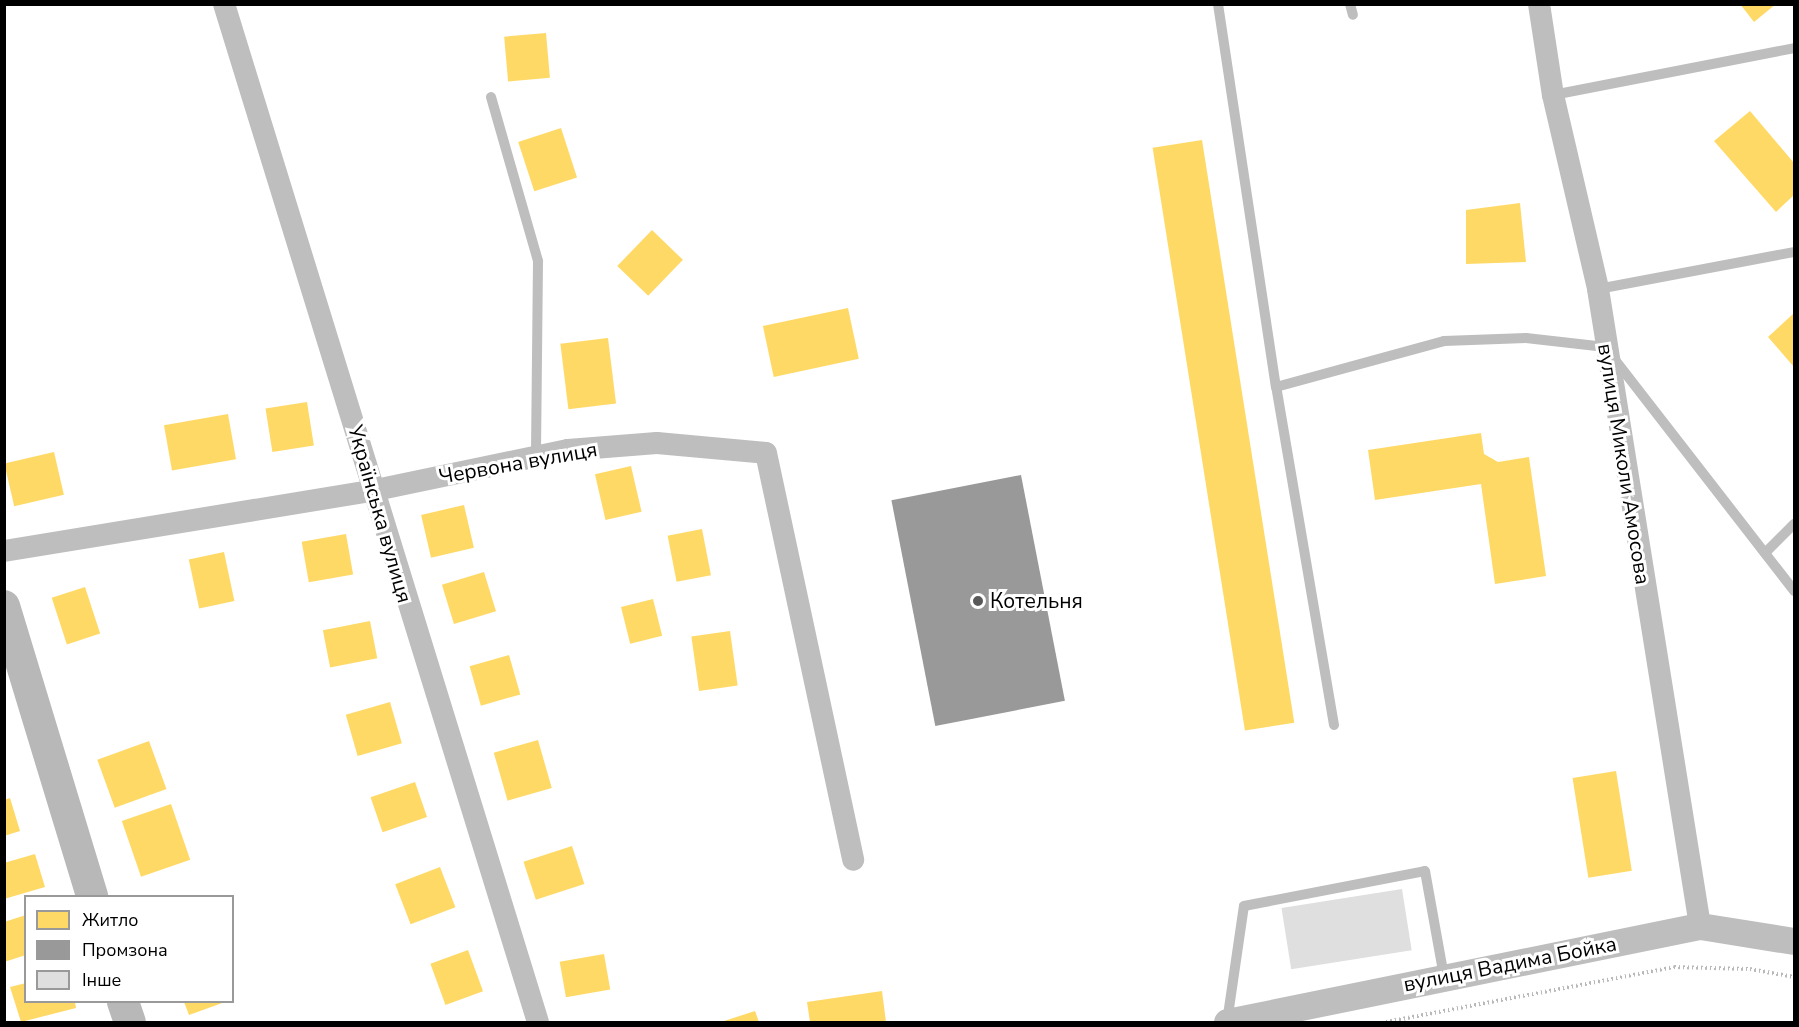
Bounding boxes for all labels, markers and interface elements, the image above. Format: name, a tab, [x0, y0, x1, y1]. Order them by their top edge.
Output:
street label: вулиця Миколи Амосова	[1592, 342, 1656, 586]
street label: Українська вулиця	[343, 422, 417, 606]
street label: Червона вулиця	[437, 437, 599, 489]
place label: Котельня	[990, 588, 1083, 614]
marker: Котельня	[971, 594, 985, 608]
legend	[24, 895, 234, 1003]
text: Житло	[82, 908, 138, 932]
street label: вулиця Вадима Бойка	[1401, 931, 1619, 997]
text: Промзона	[82, 938, 168, 962]
text: Інше	[82, 968, 121, 992]

